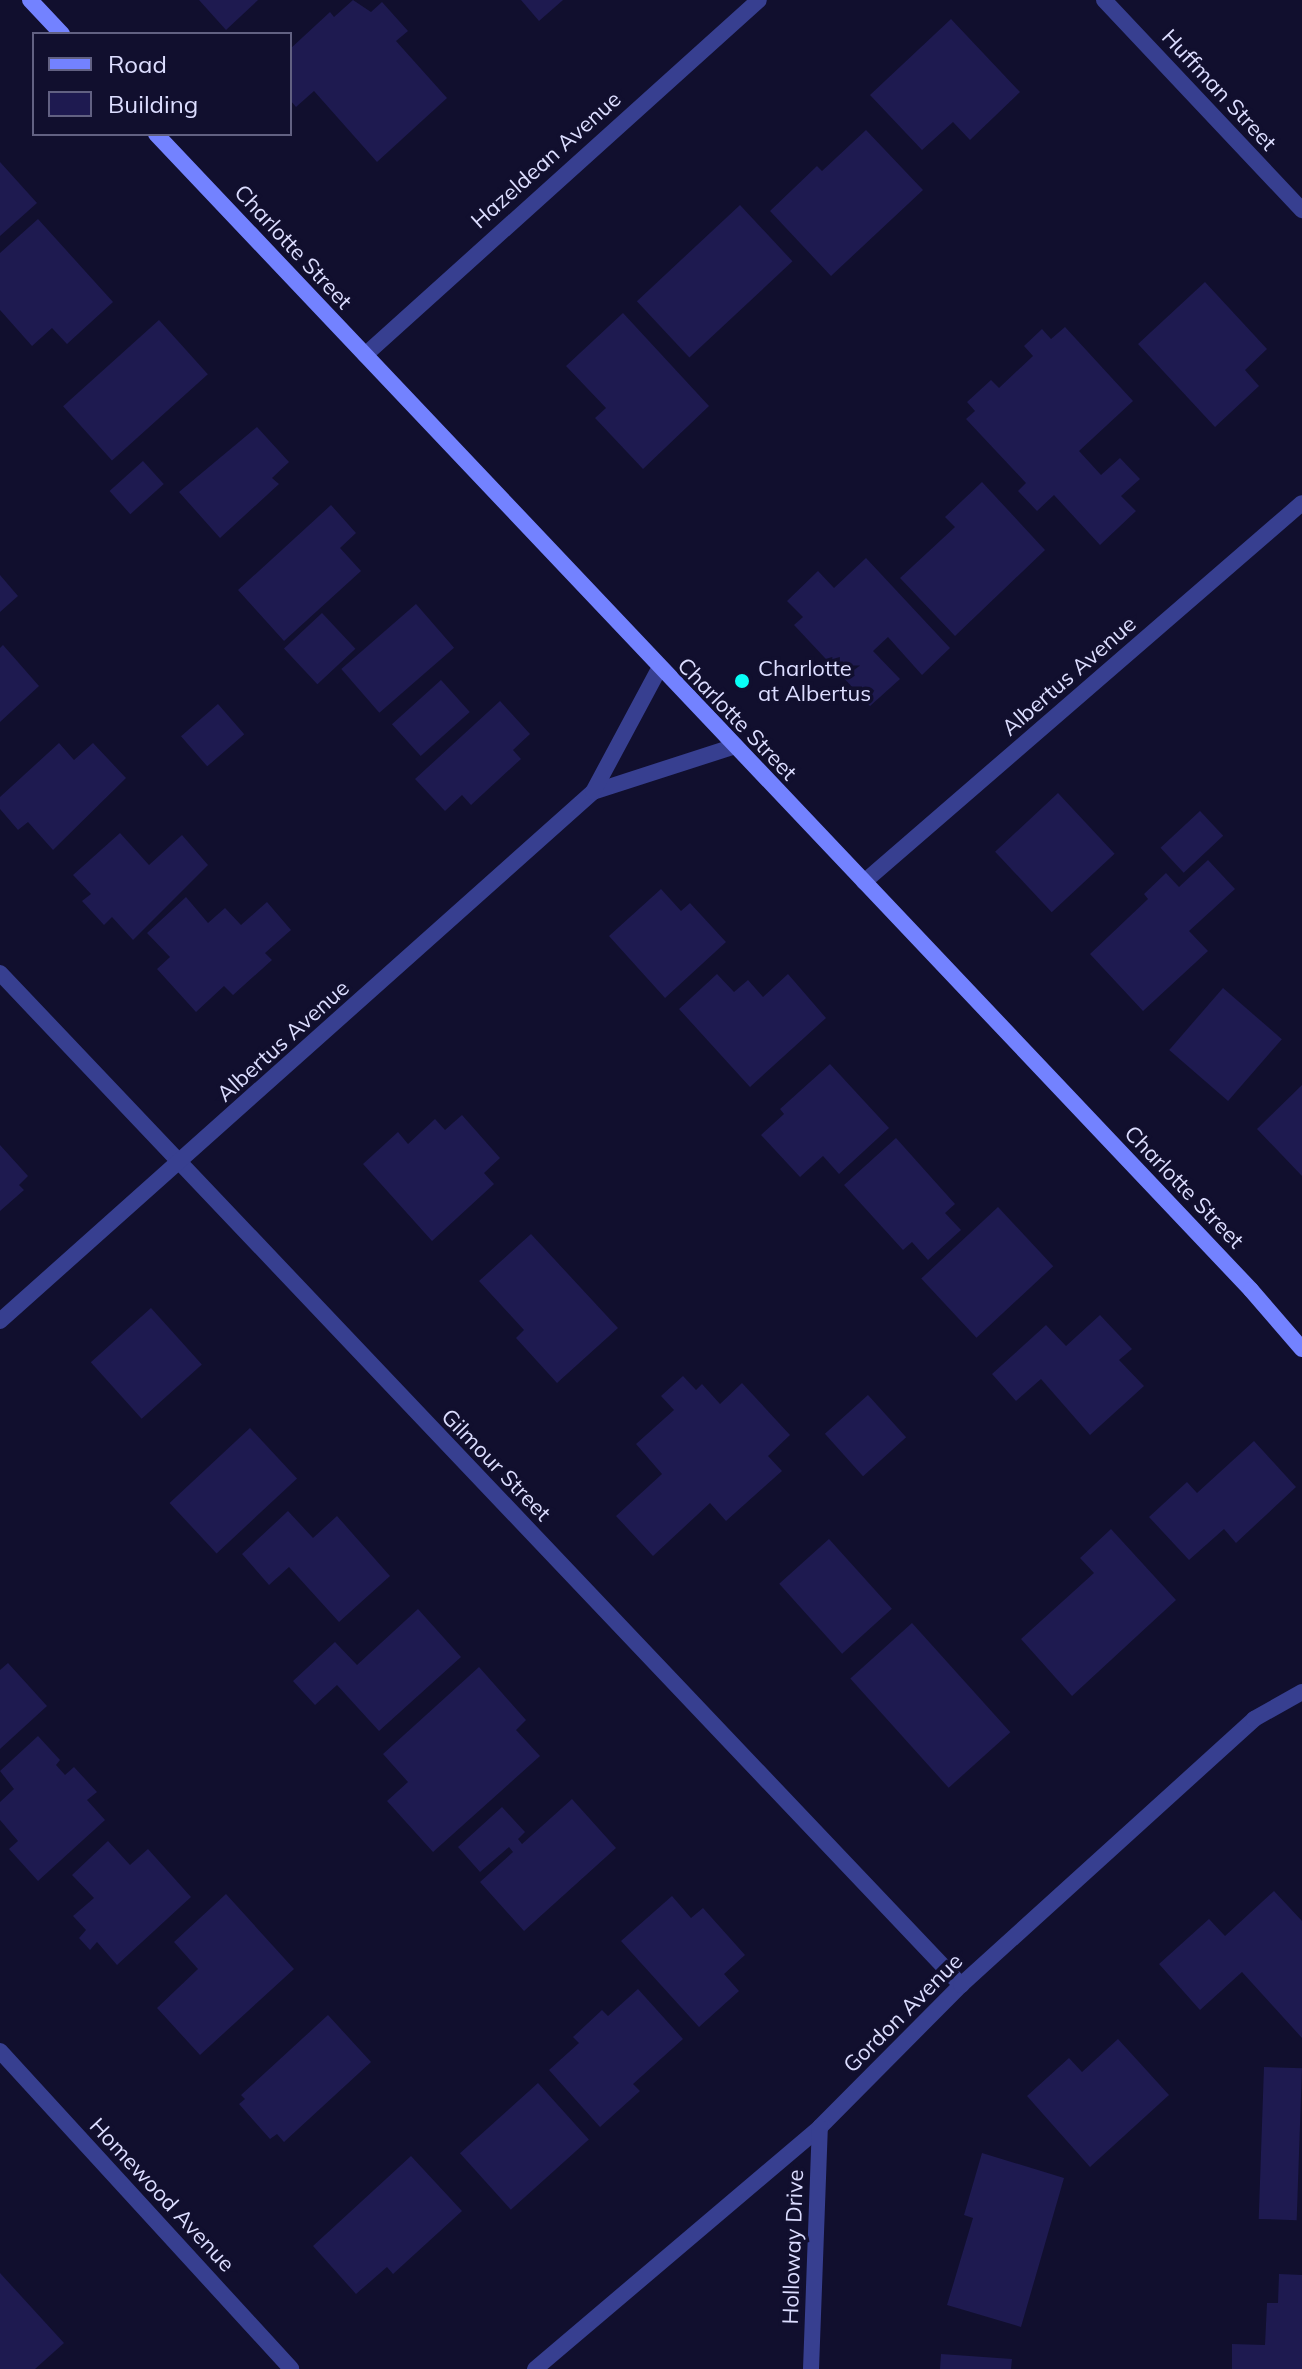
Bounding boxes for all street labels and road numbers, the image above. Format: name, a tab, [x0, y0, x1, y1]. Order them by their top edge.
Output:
street label: Huffman Street	[1156, 24, 1282, 156]
street label: Hazeldean Avenue	[466, 86, 626, 234]
street label: Charlotte Street	[229, 179, 357, 315]
street label: Albertus Avenue	[997, 611, 1141, 741]
street label: Charlotte Street	[672, 652, 802, 786]
street label: Albertus Avenue	[211, 975, 355, 1107]
street label: Charlotte Street	[1119, 1120, 1249, 1254]
street label: Gilmour Street	[436, 1403, 556, 1527]
street label: Gordon Avenue	[838, 1948, 968, 2078]
street label: Homewood Avenue	[84, 2113, 240, 2277]
street label: Holloway Drive	[777, 2169, 809, 2325]

